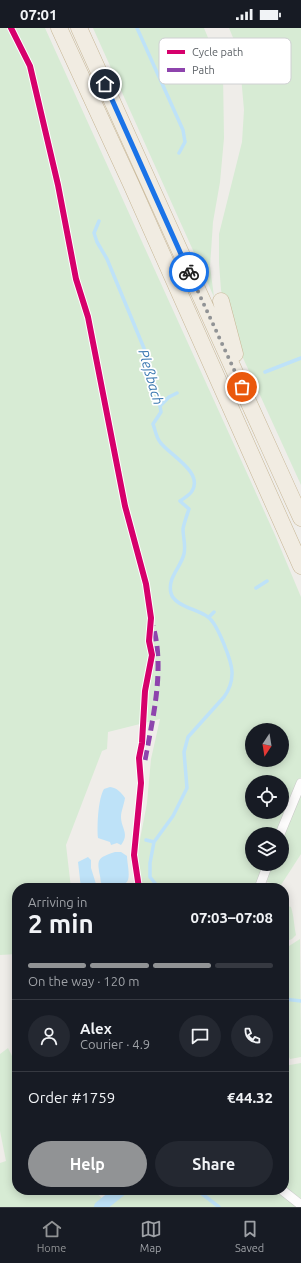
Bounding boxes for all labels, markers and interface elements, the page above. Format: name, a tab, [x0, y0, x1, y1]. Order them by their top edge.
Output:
text: 07:01	[20, 6, 58, 23]
legend	[159, 38, 291, 84]
text: Cycle path	[192, 46, 243, 58]
text: Path	[192, 64, 215, 76]
pin	[88, 67, 122, 101]
icon: home	[94, 73, 116, 95]
courier	[169, 252, 209, 292]
icon: bike	[178, 261, 200, 283]
water label: Pleßbach	[135, 347, 167, 407]
pin	[225, 370, 259, 404]
icon: bag	[231, 376, 253, 398]
north arrow	[245, 723, 289, 767]
map controls	[245, 723, 289, 871]
button: locate	[245, 775, 289, 819]
button: layers	[245, 827, 289, 871]
text: Arriving in	[28, 895, 87, 909]
text: 2 min	[28, 909, 94, 938]
text: 07:03–07:08	[190, 909, 273, 926]
text: On the way · 120 m	[28, 974, 140, 988]
button: person	[28, 1015, 70, 1057]
button: chat	[179, 1015, 221, 1057]
button: phone	[231, 1015, 273, 1057]
text: Alex	[80, 1020, 112, 1037]
text: Courier · 4.9	[80, 1037, 150, 1051]
text: Order #1759	[28, 1089, 115, 1106]
text: €44.32	[227, 1089, 273, 1106]
button: Help	[28, 1141, 147, 1187]
button: Share	[155, 1141, 273, 1187]
tab: Home	[37, 1218, 66, 1254]
tab: Map	[140, 1218, 162, 1254]
tab: Saved	[235, 1218, 264, 1254]

